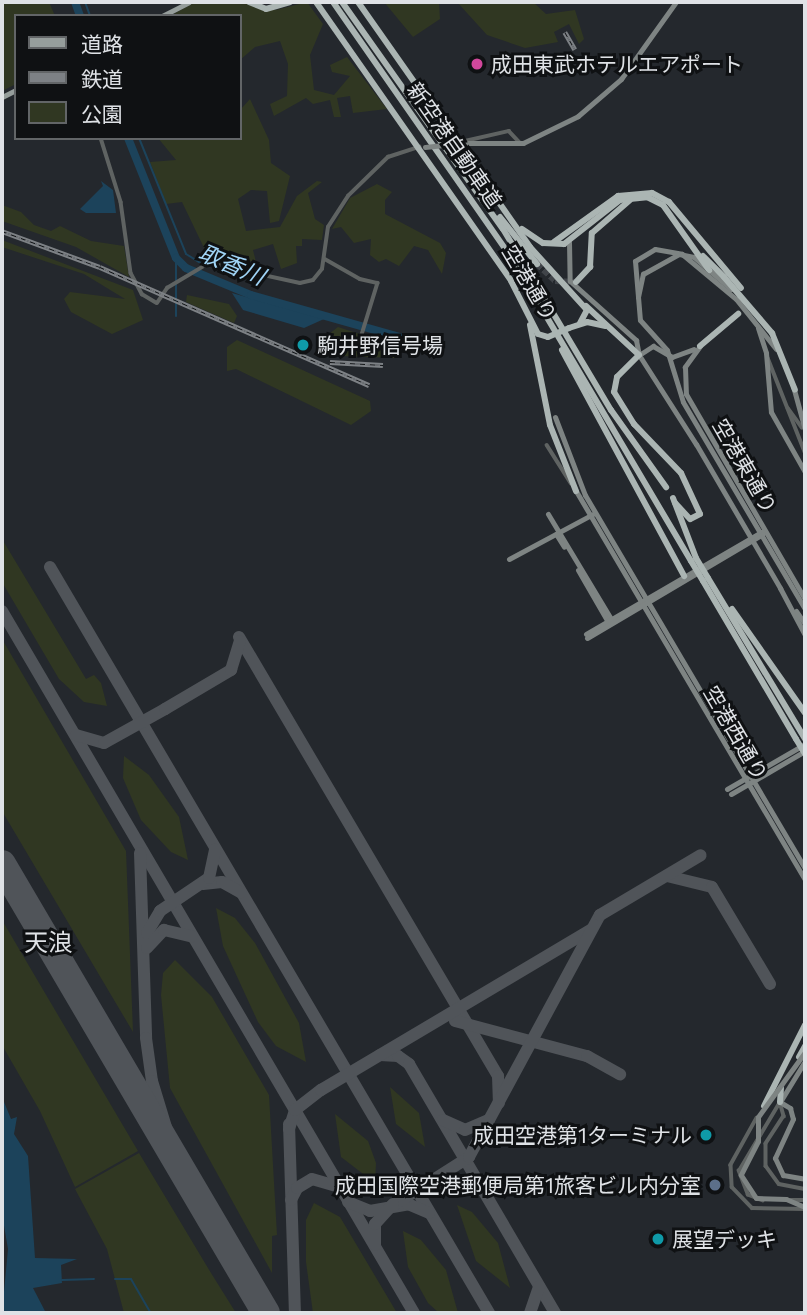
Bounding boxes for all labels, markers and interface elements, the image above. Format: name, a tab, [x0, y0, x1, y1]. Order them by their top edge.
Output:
legend	[14, 14, 242, 140]
text: 道路	[81, 31, 123, 56]
place label: 成田東武ホテルエアポート	[491, 51, 743, 77]
marker: 成田東武ホテルエアポート	[469, 56, 485, 72]
text: 鉄道	[81, 66, 123, 91]
street label: 新空港自動車道	[403, 78, 507, 212]
text: 公園	[81, 101, 123, 126]
water label: 取香川	[195, 238, 269, 290]
street label: 空港通り	[498, 241, 562, 325]
place label: 駒井野信号場	[317, 332, 443, 358]
marker: 駒井野信号場	[295, 337, 311, 353]
street label: 空港東通り	[708, 414, 782, 518]
street label: 空港西通り	[699, 681, 773, 785]
district label: 天浪	[24, 928, 72, 956]
place label: 成田空港第1ターミナル	[473, 1122, 692, 1148]
marker: 成田空港第1ターミナル	[698, 1127, 714, 1143]
place label: 成田国際空港郵便局第1旅客ビル内分室	[335, 1172, 701, 1198]
marker: 成田国際空港郵便局第1旅客ビル内分室	[707, 1177, 723, 1193]
place label: 展望デッキ	[672, 1226, 777, 1252]
marker: 展望デッキ	[650, 1231, 666, 1247]

